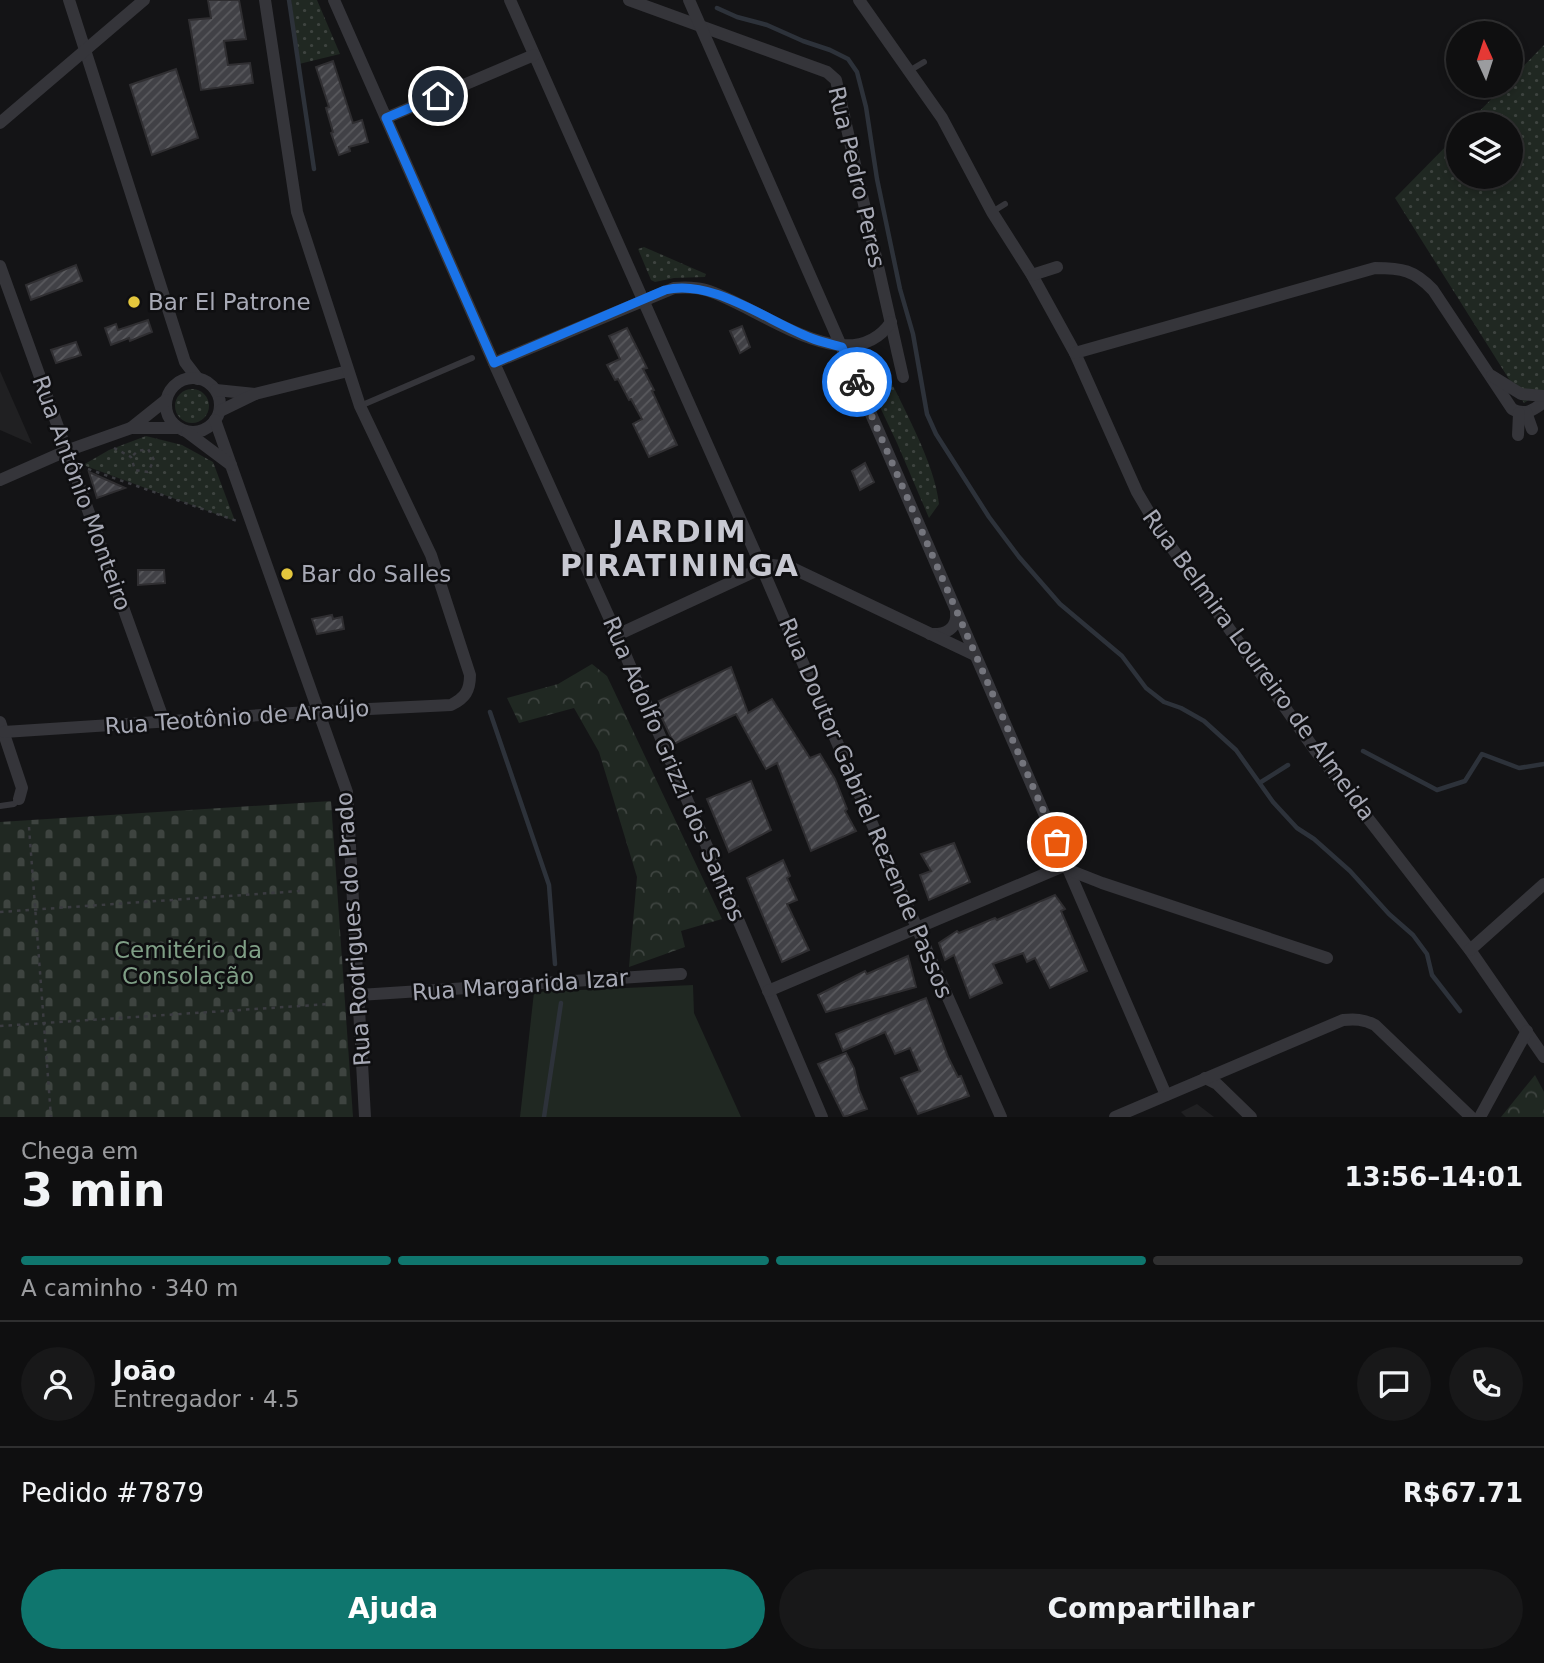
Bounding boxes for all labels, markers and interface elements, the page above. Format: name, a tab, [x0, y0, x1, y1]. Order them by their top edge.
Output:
north arrow	[1446, 21, 1522, 98]
map controls	[1446, 21, 1523, 189]
pin	[408, 66, 468, 126]
icon: home	[419, 77, 457, 115]
street label: Rua Pedro Peres	[823, 84, 891, 270]
button: layers	[1446, 112, 1523, 189]
place label: Bar El Patrone	[148, 289, 311, 315]
marker: Bar El Patrone	[126, 294, 142, 310]
courier	[822, 347, 892, 417]
icon: bike	[838, 363, 876, 401]
street label: Rua Antônio Monteiro	[27, 372, 137, 614]
street label: Rua Belmira Loureiro de Almeida	[1138, 505, 1380, 825]
district label: JARDIM PIRATININGA	[560, 514, 800, 583]
place label: Bar do Salles	[301, 561, 451, 587]
marker: Bar do Salles	[279, 566, 295, 582]
street label: Rua Adolfo Grizzi dos Santos	[598, 613, 750, 925]
street label: Rua Doutor Gabriel Rezende Passos	[774, 614, 958, 1002]
street label: Rua Teotônio de Araújo	[104, 695, 370, 739]
street label: Rua Rodrigues do Prado	[330, 791, 376, 1067]
pin	[1027, 812, 1087, 872]
icon: bag	[1038, 823, 1076, 861]
park label: Cemitério da Consolação	[114, 937, 262, 989]
street label: Rua Margarida Izar	[411, 964, 630, 1006]
text: Chega em	[21, 1138, 138, 1164]
text: 13:56–14:01	[1344, 1162, 1523, 1192]
text: 3 min	[21, 1163, 165, 1217]
text: A caminho · 340 m	[21, 1275, 238, 1301]
button: person	[21, 1347, 95, 1421]
button: chat	[1357, 1347, 1431, 1421]
button: phone	[1449, 1347, 1523, 1421]
text: João	[113, 1356, 176, 1386]
text: Entregador · 4.5	[113, 1386, 300, 1412]
text: Pedido #7879	[21, 1478, 204, 1508]
text: R$67.71	[1403, 1478, 1523, 1508]
button: Ajuda	[21, 1569, 765, 1649]
button: Compartilhar	[779, 1569, 1523, 1649]

